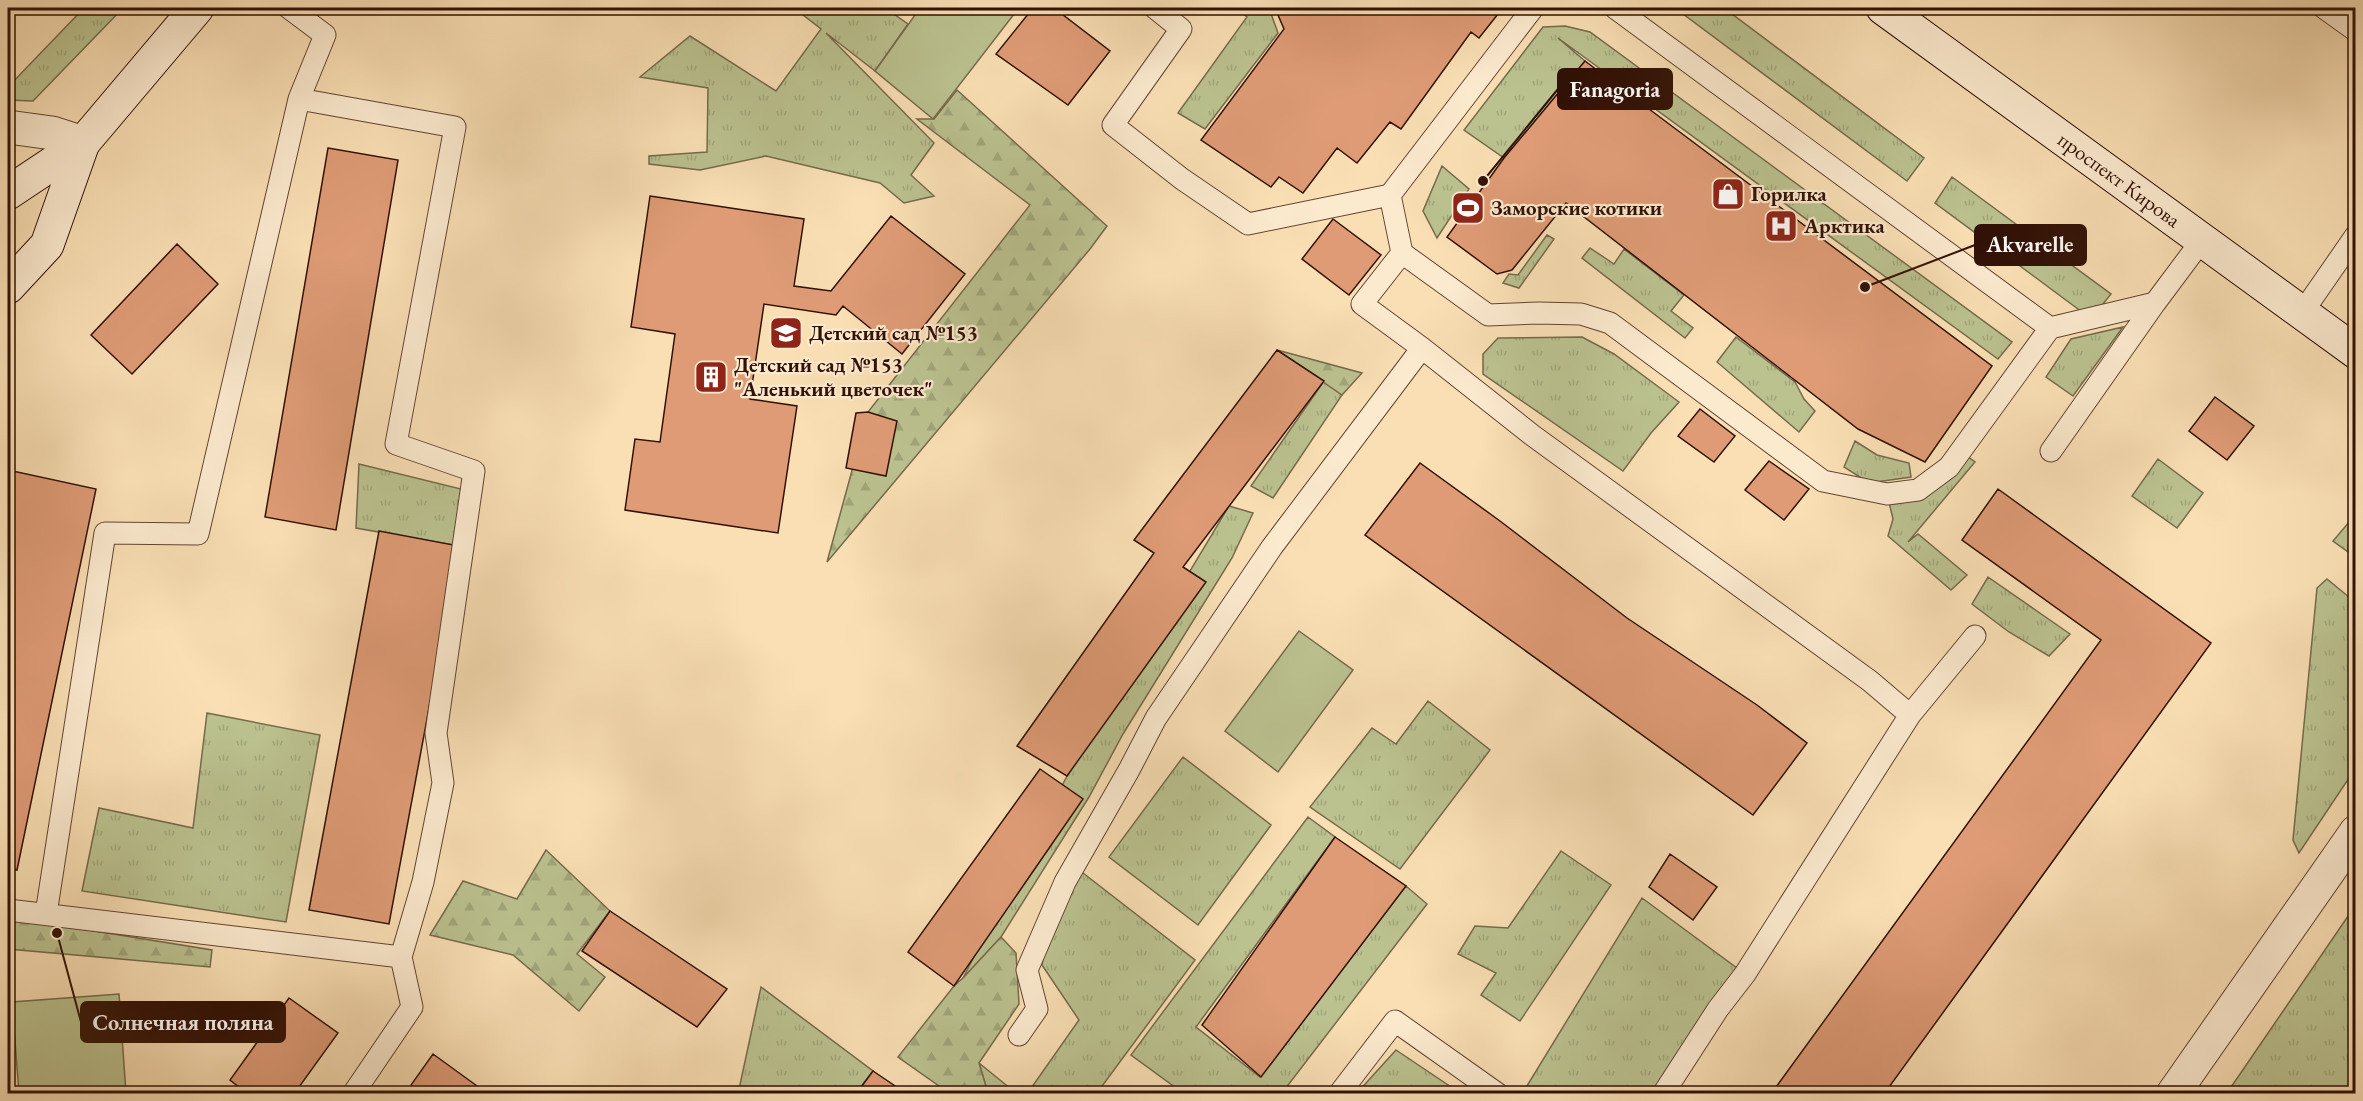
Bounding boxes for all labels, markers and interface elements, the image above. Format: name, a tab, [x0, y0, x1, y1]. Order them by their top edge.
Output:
callout: Fanagoria	[1558, 69, 1672, 109]
text: Fanagoria	[1570, 75, 1661, 104]
street label: проспект Кирова	[2053, 126, 2187, 233]
shop icon: Горилка	[1710, 176, 1746, 212]
place label: Горилка	[1751, 180, 1828, 207]
sports icon: Заморские котики	[1450, 190, 1486, 226]
place label: Заморские котики	[1491, 194, 1662, 221]
hospital icon: Арктика	[1763, 208, 1799, 244]
place label: Арктика	[1803, 212, 1885, 239]
callout: Akvarelle	[1975, 225, 2086, 265]
text: Akvarelle	[1986, 230, 2073, 259]
school or university icon: Детский сад №153	[768, 315, 804, 351]
place label: Детский сад №153	[809, 319, 978, 346]
place label: Детский сад №153 "Аленький цветочек"	[734, 351, 933, 402]
building icon: Детский сад №153 "Аленький цветочек"	[693, 359, 729, 395]
callout: Солнечная поляна	[81, 1002, 285, 1042]
text: Солнечная поляна	[93, 1008, 274, 1037]

